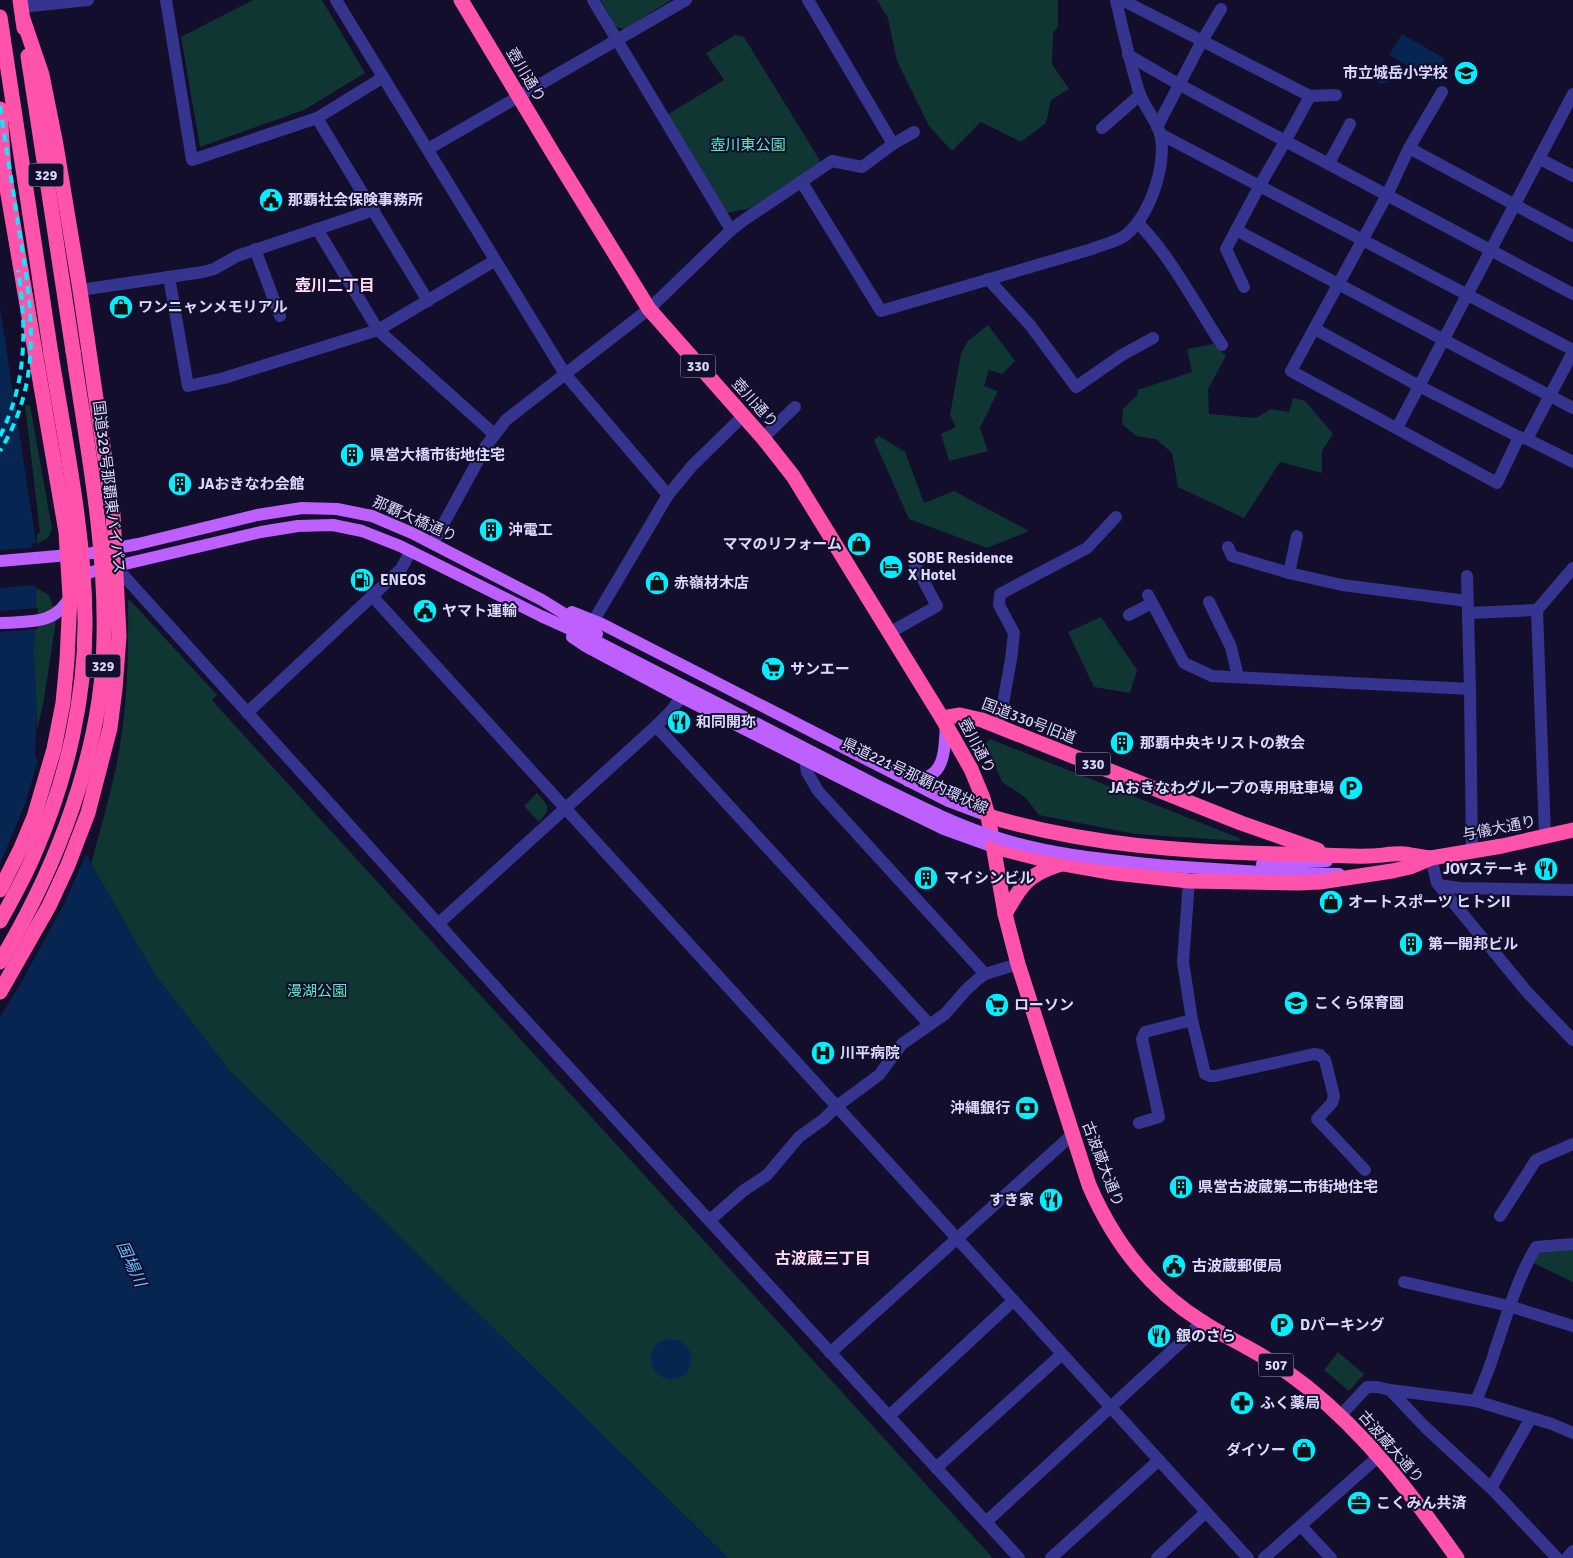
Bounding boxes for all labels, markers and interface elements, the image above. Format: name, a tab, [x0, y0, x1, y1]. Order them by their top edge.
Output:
street label: 壺川通り	[503, 45, 549, 105]
school or university icon: 市立城岳小学校	[1453, 60, 1479, 86]
place label: 市立城岳小学校	[1343, 64, 1448, 82]
park label: 壺川東公園	[710, 136, 786, 154]
road number: 329	[28, 164, 64, 186]
public building icon: 那覇社会保険事務所	[258, 187, 284, 213]
place label: 那覇社会保険事務所	[288, 191, 423, 209]
district label: 壺川二丁目	[295, 276, 375, 296]
shop icon: ワンニャンメモリアル	[108, 294, 134, 320]
place label: ワンニャンメモリアル	[138, 298, 287, 316]
road number: 330	[680, 354, 716, 378]
street label: 壺川通り	[728, 375, 782, 431]
street label: 国道329号那覇東バイパス	[89, 400, 129, 574]
building icon: 県営大橋市街地住宅	[339, 442, 365, 468]
place label: 県営大橋市街地住宅	[370, 446, 505, 464]
building icon: JAおきなわ会館	[167, 471, 193, 497]
place label: JAおきなわ会館	[198, 475, 304, 493]
street label: 那覇大橋通り	[370, 492, 460, 546]
building icon: 沖電工	[478, 517, 504, 543]
place label: 沖電工	[508, 521, 553, 539]
shop icon: ママのリフォーム	[846, 531, 872, 557]
place label: ママのリフォーム	[722, 535, 842, 553]
place label: SOBE Residence X Hotel	[908, 549, 1013, 584]
hotel icon: SOBE Residence X Hotel	[878, 554, 904, 580]
fuel station icon: ENEOS	[349, 567, 375, 593]
shop icon: 赤嶺材木店	[644, 570, 670, 596]
place label: ENEOS	[380, 571, 426, 589]
place label: 赤嶺材木店	[674, 574, 749, 592]
public building icon: ヤマト運輸	[412, 598, 438, 624]
place label: ヤマト運輸	[442, 602, 517, 620]
road number: 329	[86, 654, 120, 678]
supermarket icon: サンエー	[760, 656, 786, 682]
place label: サンエー	[790, 660, 850, 678]
street label: 国道330号旧道	[979, 695, 1079, 747]
restaurant icon: 和同開珎	[666, 709, 692, 735]
place label: 和同開珎	[696, 713, 756, 731]
street label: 壺川通り	[955, 715, 999, 777]
building icon: 那覇中央キリストの教会	[1109, 730, 1135, 756]
street label: 県道221号那覇内環状線	[839, 734, 991, 818]
place label: 那覇中央キリストの教会	[1140, 734, 1305, 752]
road number: 330	[1076, 752, 1110, 776]
parking icon: JAおきなわグループの専用駐車場	[1338, 775, 1364, 801]
place label: JAおきなわグループの専用駐車場	[1108, 779, 1334, 797]
street label: 与儀大通り	[1460, 812, 1538, 844]
restaurant icon: JOYステーキ	[1533, 856, 1559, 882]
place label: JOYステーキ	[1443, 860, 1528, 878]
building icon: マイシンビル	[913, 865, 939, 891]
place label: マイシンビル	[944, 869, 1034, 887]
shop icon: オートスポーツ ヒトシII	[1318, 889, 1344, 915]
place label: オートスポーツ ヒトシII	[1348, 893, 1510, 911]
building icon: 第一開邦ビル	[1398, 931, 1424, 957]
place label: 第一開邦ビル	[1428, 935, 1518, 953]
park label: 漫湖公園	[287, 982, 347, 1000]
school or university icon: こくら保育園	[1283, 990, 1309, 1016]
supermarket icon: ローソン	[984, 992, 1010, 1018]
place label: こくら保育園	[1314, 994, 1404, 1012]
place label: ローソン	[1014, 996, 1074, 1014]
hospital icon: 川平病院	[810, 1040, 836, 1066]
place label: 川平病院	[840, 1044, 900, 1062]
bank icon: 沖縄銀行	[1014, 1095, 1040, 1121]
place label: 沖縄銀行	[950, 1099, 1010, 1117]
street label: 古波蔵大通り	[1078, 1119, 1128, 1209]
building icon: 県営古波蔵第二市街地住宅	[1168, 1174, 1194, 1200]
place label: 県営古波蔵第二市街地住宅	[1198, 1178, 1378, 1196]
restaurant icon: すき家	[1038, 1187, 1064, 1213]
place label: すき家	[989, 1191, 1034, 1209]
water label: 国場川	[112, 1238, 151, 1292]
district label: 古波蔵三丁目	[775, 1249, 871, 1269]
public building icon: 古波蔵郵便局	[1161, 1253, 1187, 1279]
place label: 古波蔵郵便局	[1192, 1257, 1282, 1275]
parking icon: Dパーキング	[1269, 1312, 1295, 1338]
place label: Dパーキング	[1300, 1316, 1385, 1334]
restaurant icon: 銀のさら	[1146, 1323, 1172, 1349]
place label: 銀のさら	[1176, 1327, 1236, 1345]
road number: 507	[1258, 1354, 1294, 1376]
pharmacy icon: ふく薬局	[1229, 1390, 1255, 1416]
place label: ふく薬局	[1260, 1394, 1320, 1412]
street label: 古波蔵大通り	[1355, 1407, 1427, 1487]
shop icon: ダイソー	[1291, 1437, 1317, 1463]
place label: ダイソー	[1226, 1441, 1286, 1459]
office icon: こくみん共済	[1346, 1490, 1372, 1516]
place label: こくみん共済	[1376, 1494, 1467, 1512]

